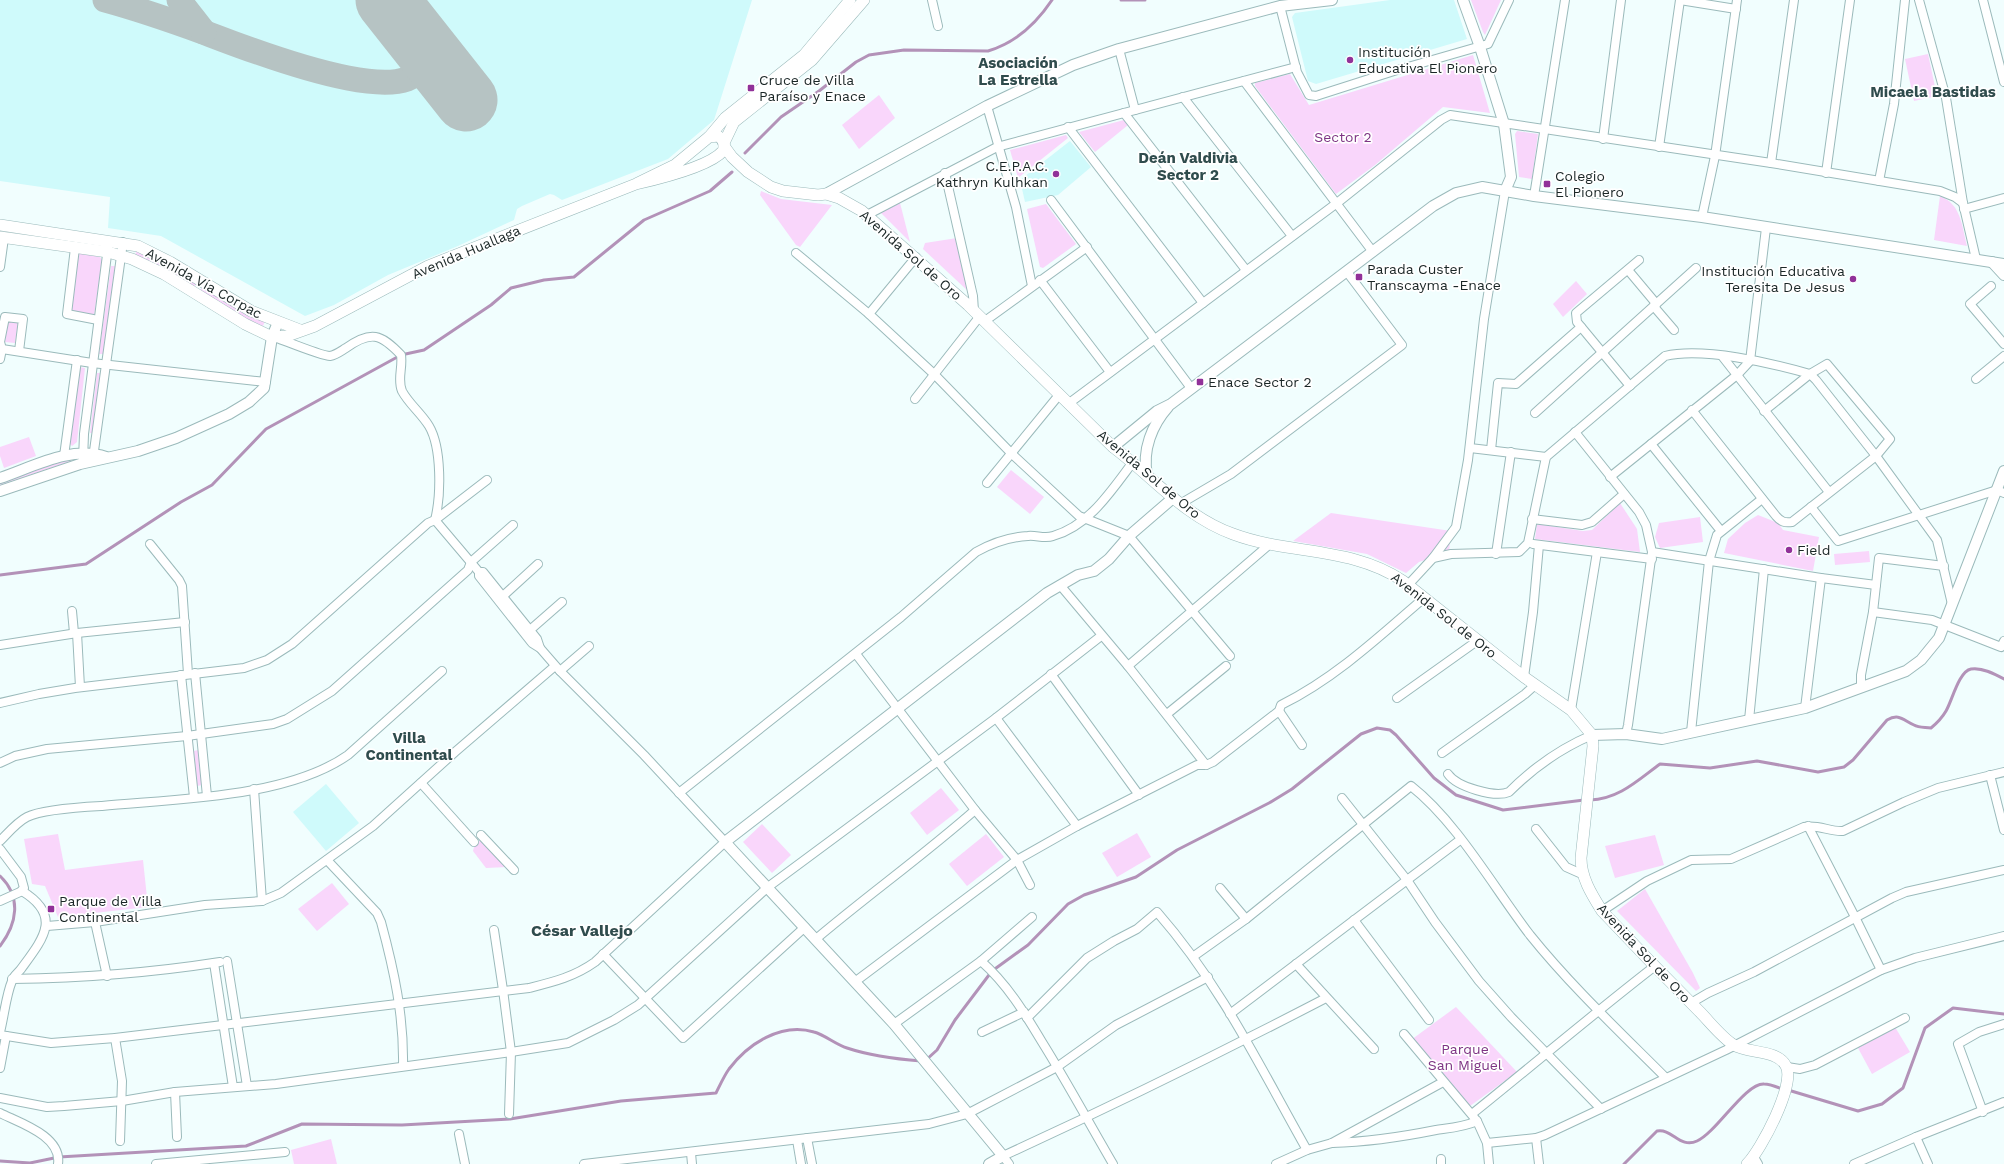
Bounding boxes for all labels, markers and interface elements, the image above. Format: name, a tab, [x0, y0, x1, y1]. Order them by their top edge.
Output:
place label: Institución Educativa El Pionero	[1358, 44, 1497, 76]
district label: Asociación La Estrella	[978, 54, 1058, 89]
marker: Institución Educativa El Pionero	[1345, 55, 1355, 65]
place label: Cruce de Villa Paraíso y Enace	[759, 72, 866, 104]
marker: Cruce de Villa Paraíso y Enace	[746, 83, 756, 93]
district label: Micaela Bastidas	[1870, 83, 1996, 101]
park label: Sector 2	[1314, 129, 1372, 145]
district label: Deán Valdivia Sector 2	[1138, 149, 1238, 184]
place label: C.E.P.A.C. Kathryn Kulhkan	[936, 158, 1048, 190]
place label: Colegio El Pionero	[1555, 168, 1624, 200]
marker: C.E.P.A.C. Kathryn Kulhkan	[1051, 169, 1061, 179]
marker: Colegio El Pionero	[1542, 179, 1552, 189]
street label: Avenida Sol de Oro	[857, 206, 965, 304]
street label: Avenida Huallaga	[409, 222, 523, 282]
street label: Avenida Vía Corpac	[143, 244, 265, 322]
place label: Parada Custer Transcayma -Enace	[1367, 261, 1501, 293]
place label: Institución Educativa Teresita De Jesus	[1701, 263, 1845, 295]
marker: Parada Custer Transcayma -Enace	[1354, 272, 1364, 282]
marker: Institución Educativa Teresita De Jesus	[1848, 274, 1858, 284]
place label: Enace Sector 2	[1208, 374, 1312, 390]
marker: Enace Sector 2	[1195, 377, 1205, 387]
street label: Avenida Sol de Oro	[1094, 426, 1204, 522]
place label: Field	[1797, 542, 1830, 558]
marker: Field	[1784, 545, 1794, 555]
street label: Avenida Sol de Oro	[1388, 569, 1500, 661]
district label: Villa Continental	[366, 729, 453, 764]
place label: Parque de Villa Continental	[59, 893, 162, 925]
street label: Avenida Sol de Oro	[1594, 900, 1694, 1006]
marker: Parque de Villa Continental	[46, 904, 56, 914]
district label: César Vallejo	[531, 921, 633, 940]
park label: Parque San Miguel	[1428, 1041, 1503, 1073]

